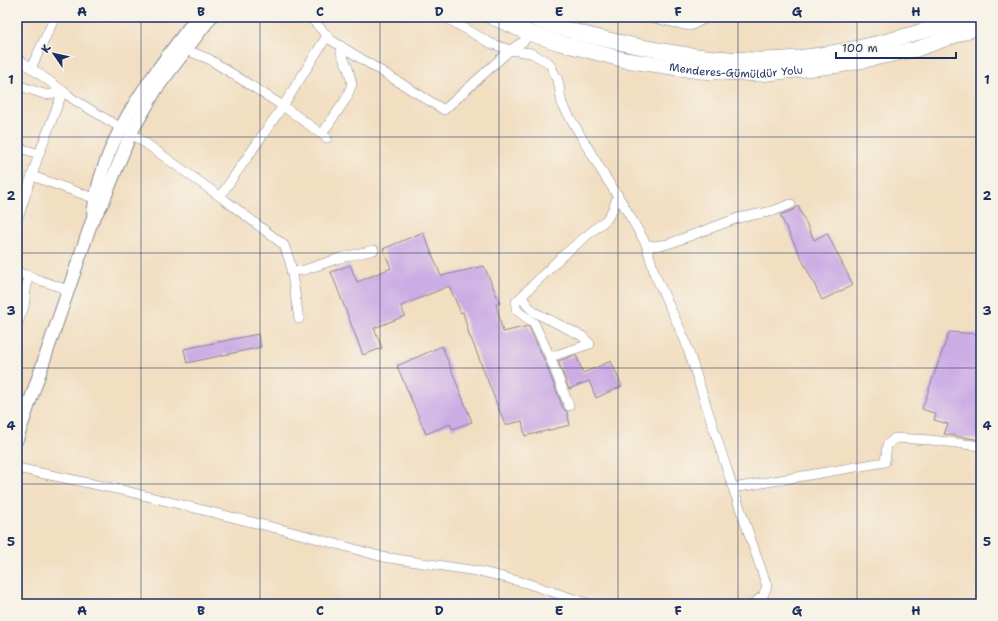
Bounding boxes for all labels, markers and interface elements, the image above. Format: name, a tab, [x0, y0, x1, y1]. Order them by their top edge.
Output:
text: A	[77, 3, 87, 20]
text: B	[197, 3, 205, 20]
text: C	[316, 3, 324, 20]
text: D	[434, 3, 444, 20]
text: E	[555, 3, 564, 20]
text: F	[674, 3, 682, 20]
text: G	[792, 3, 803, 20]
text: H	[911, 3, 921, 20]
north arrow	[34, 34, 74, 74]
scale bar	[836, 34, 956, 60]
text: 100 m	[842, 40, 878, 56]
text: K	[38, 41, 55, 56]
street label: Menderes-Gümüldür Yolu	[668, 59, 804, 82]
text: 1	[8, 71, 14, 88]
text: 1	[984, 71, 990, 88]
text: 2	[6, 187, 16, 204]
text: 2	[982, 187, 992, 204]
text: 3	[6, 302, 16, 319]
text: 3	[982, 302, 992, 319]
text: 4	[6, 417, 16, 434]
text: 4	[982, 417, 992, 434]
text: 5	[7, 533, 15, 550]
text: 5	[983, 533, 991, 550]
text: A	[77, 602, 87, 619]
text: B	[197, 602, 205, 619]
text: C	[316, 602, 324, 619]
text: D	[434, 602, 444, 619]
text: E	[555, 602, 564, 619]
text: F	[674, 602, 682, 619]
text: G	[792, 602, 803, 619]
text: H	[911, 602, 921, 619]

